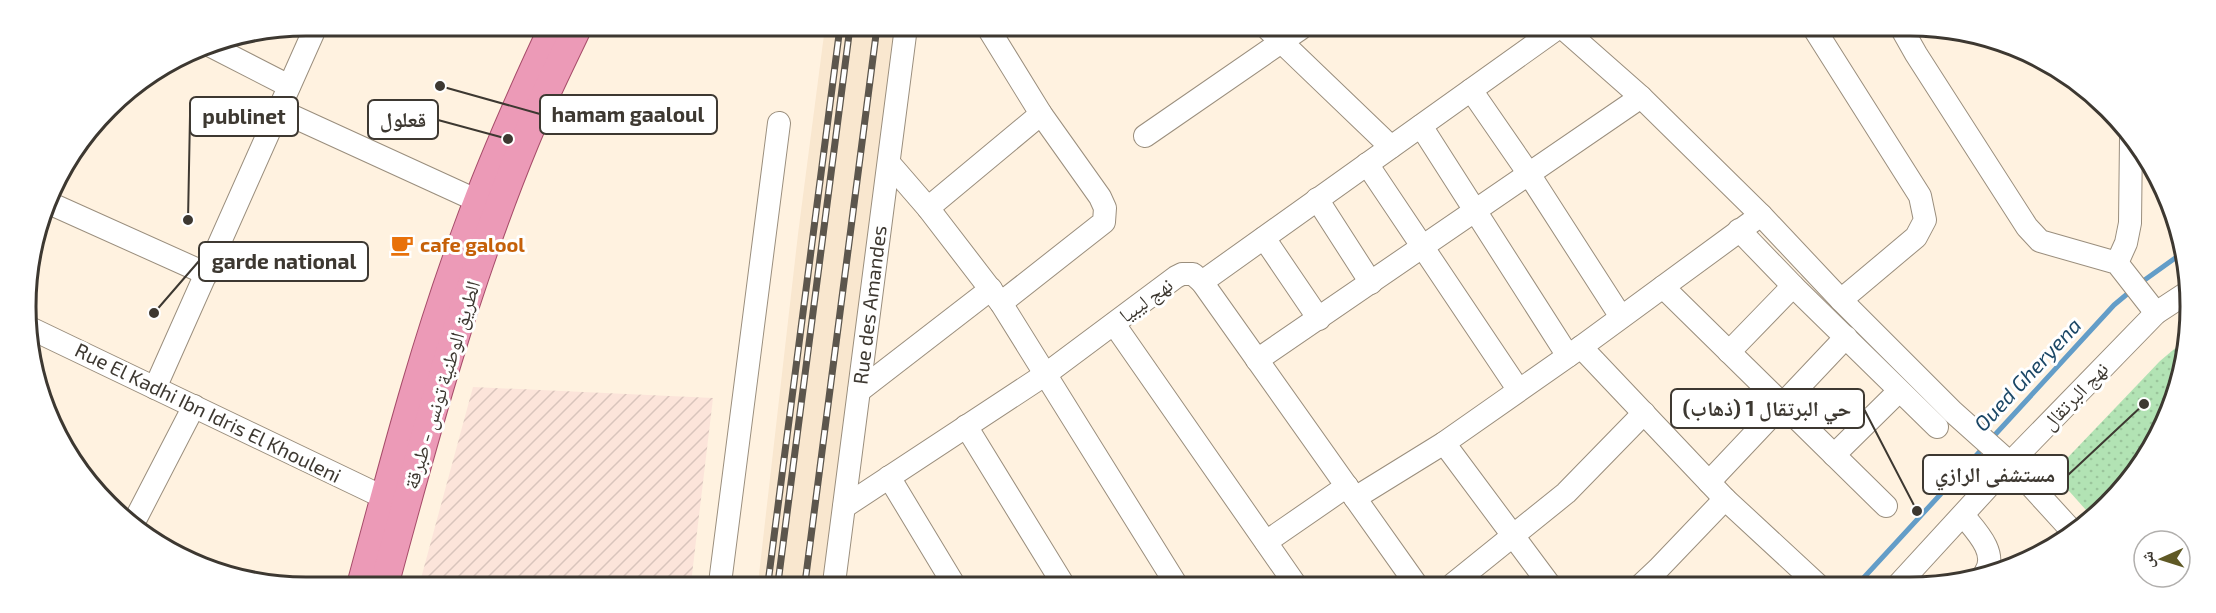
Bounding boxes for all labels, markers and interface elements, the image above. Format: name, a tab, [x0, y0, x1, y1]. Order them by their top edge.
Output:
callout: hamam gaaloul	[540, 95, 717, 134]
callout: publinet	[190, 97, 298, 136]
callout: قعلول	[368, 100, 438, 139]
text: hamam gaaloul	[552, 101, 704, 126]
text: publinet	[202, 103, 286, 128]
text: قعلول	[380, 106, 426, 133]
street label: Rue des Amandes	[847, 224, 891, 386]
cafe icon: cafe galool	[389, 232, 415, 258]
place label: cafe galool	[420, 232, 525, 256]
callout: garde national	[199, 242, 368, 281]
text: garde national	[212, 248, 356, 273]
street label: نهج ليبيا	[1114, 272, 1178, 328]
street label: الطريق الوطنية تونس - طبرقة	[398, 278, 485, 492]
water label: Oued Gheryena	[1968, 312, 2086, 436]
street label: Rue El Kadhi Ibn Idris El Khouleni	[72, 337, 345, 487]
street label: نهج البرتقال	[2036, 356, 2114, 436]
callout: حي البرتقال 1 (ذهاب)	[1671, 389, 1864, 428]
text: حي البرتقال 1 (ذهاب)	[1683, 395, 1851, 425]
callout: مستشفى الرازي	[1923, 455, 2068, 494]
text: مستشفى الرازي	[1935, 461, 2055, 491]
north arrow	[2132, 529, 2192, 589]
text: ش	[2137, 551, 2157, 569]

